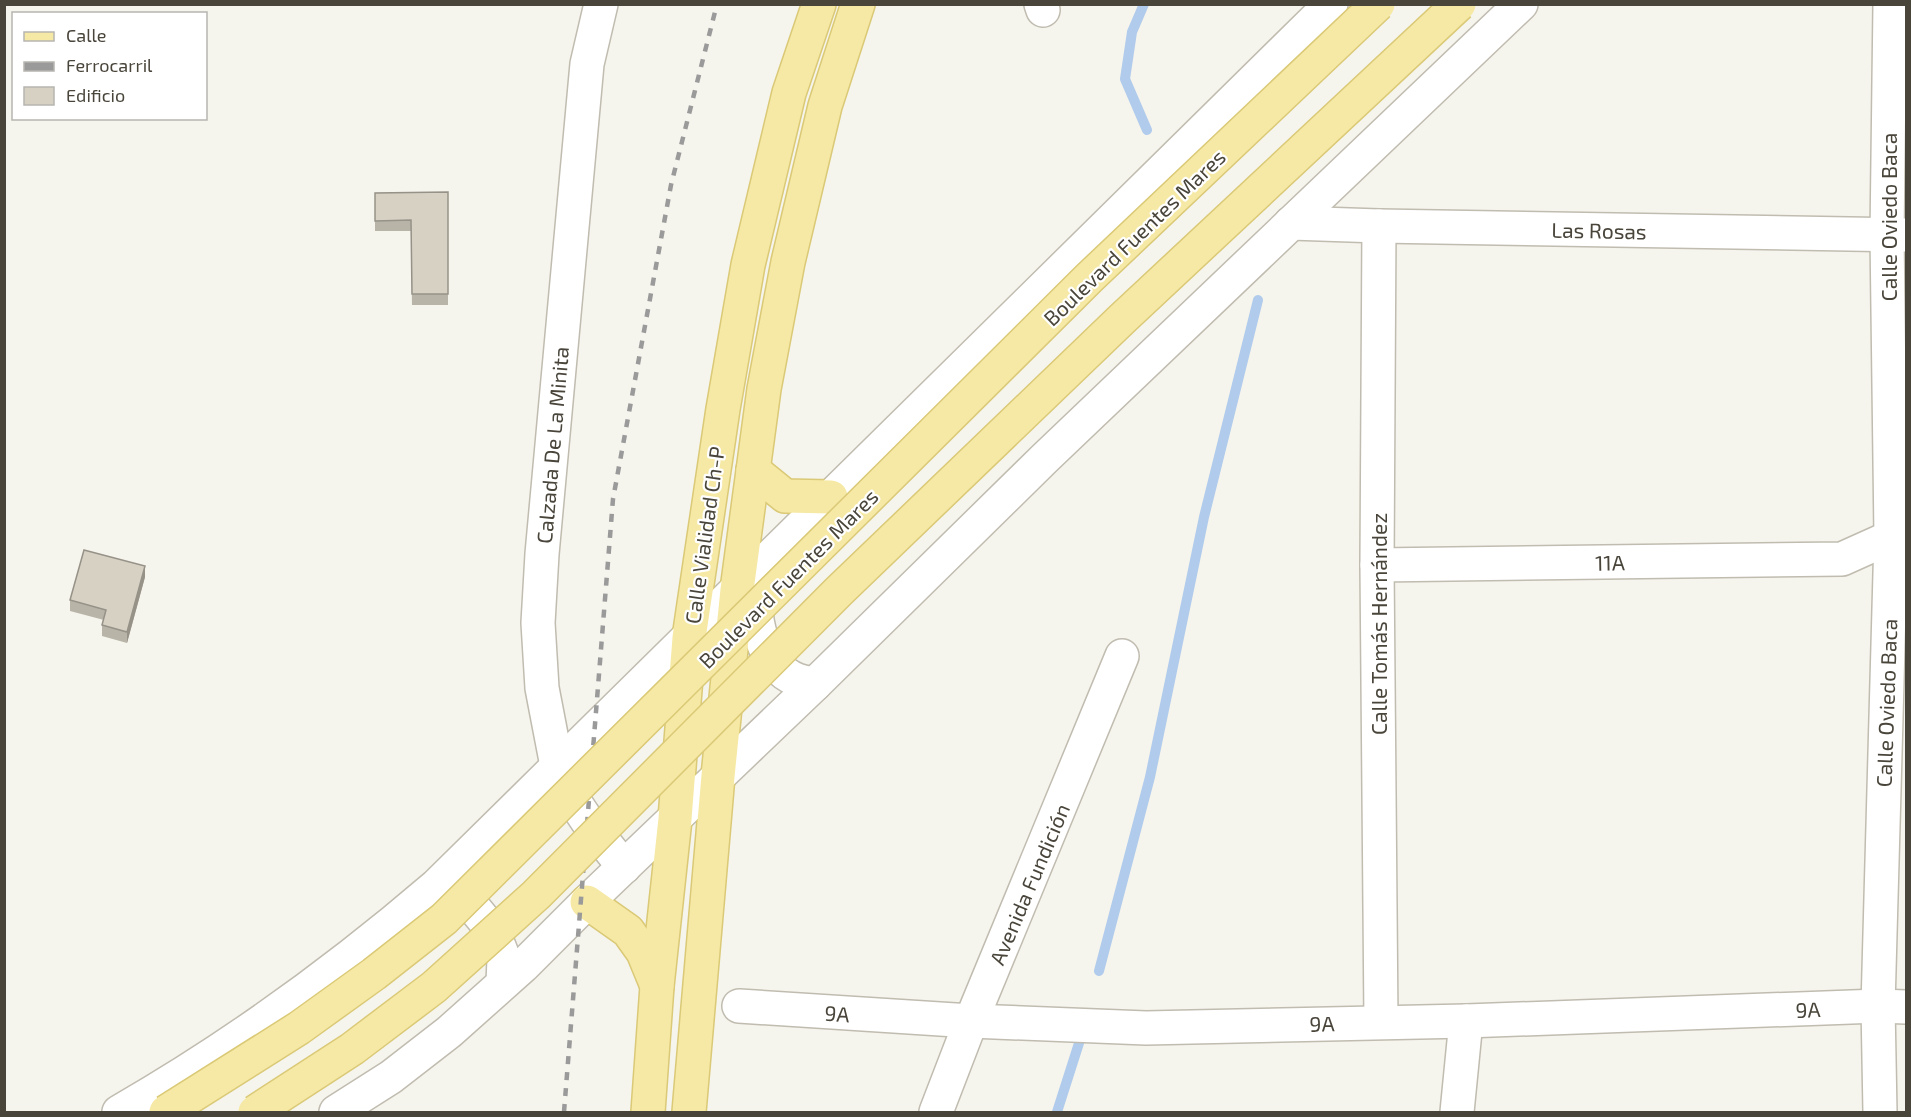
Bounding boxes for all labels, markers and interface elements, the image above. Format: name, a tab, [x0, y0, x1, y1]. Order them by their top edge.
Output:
legend	[12, 12, 207, 120]
text: Calle	[66, 24, 107, 46]
text: Ferrocarril	[66, 54, 153, 76]
text: Edificio	[66, 84, 125, 106]
street label: Calle Oviedo Baca	[1876, 133, 1901, 301]
street label: Boulevard Fuentes Mares	[1038, 144, 1230, 330]
street label: Las Rosas	[1551, 217, 1647, 243]
street label: Calzada De La Minita	[531, 345, 573, 545]
street label: Calle Vialidad Ch-P	[679, 445, 729, 625]
street label: Boulevard Fuentes Mares	[693, 483, 883, 673]
street label: Calle Tomás Hernández	[1366, 513, 1391, 735]
street label: 11A	[1595, 549, 1625, 575]
street label: Calle Oviedo Baca	[1871, 618, 1901, 788]
street label: Avenida Fundición	[984, 800, 1074, 968]
street label: 9A	[1795, 996, 1821, 1022]
street label: 9A	[824, 1000, 850, 1026]
street label: 9A	[1309, 1010, 1335, 1036]

